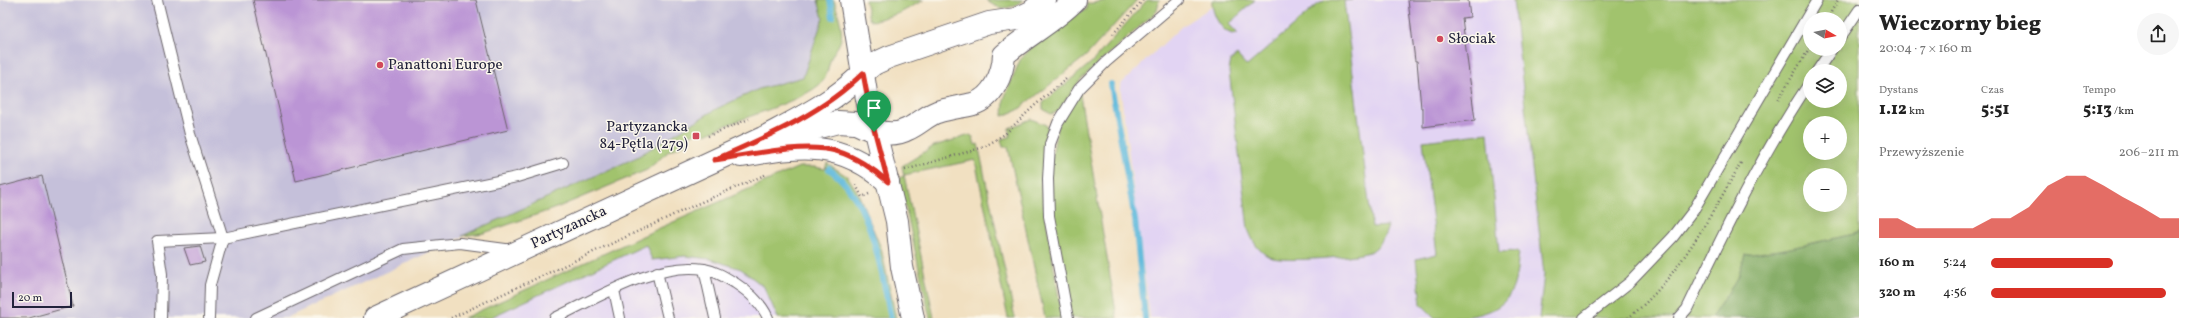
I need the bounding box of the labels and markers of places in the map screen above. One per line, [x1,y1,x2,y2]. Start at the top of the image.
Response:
place label: Słociak [1448,29,1496,50]
marker: Słociak [1435,34,1445,44]
place label: Panattoni Europe [388,55,503,76]
marker: Panattoni Europe [375,60,385,70]
pin [857,91,891,132]
place label: Partyzancka 84-Pętla (279) [600,117,688,155]
marker: Partyzancka 84-Pętla (279) [691,131,701,141]

